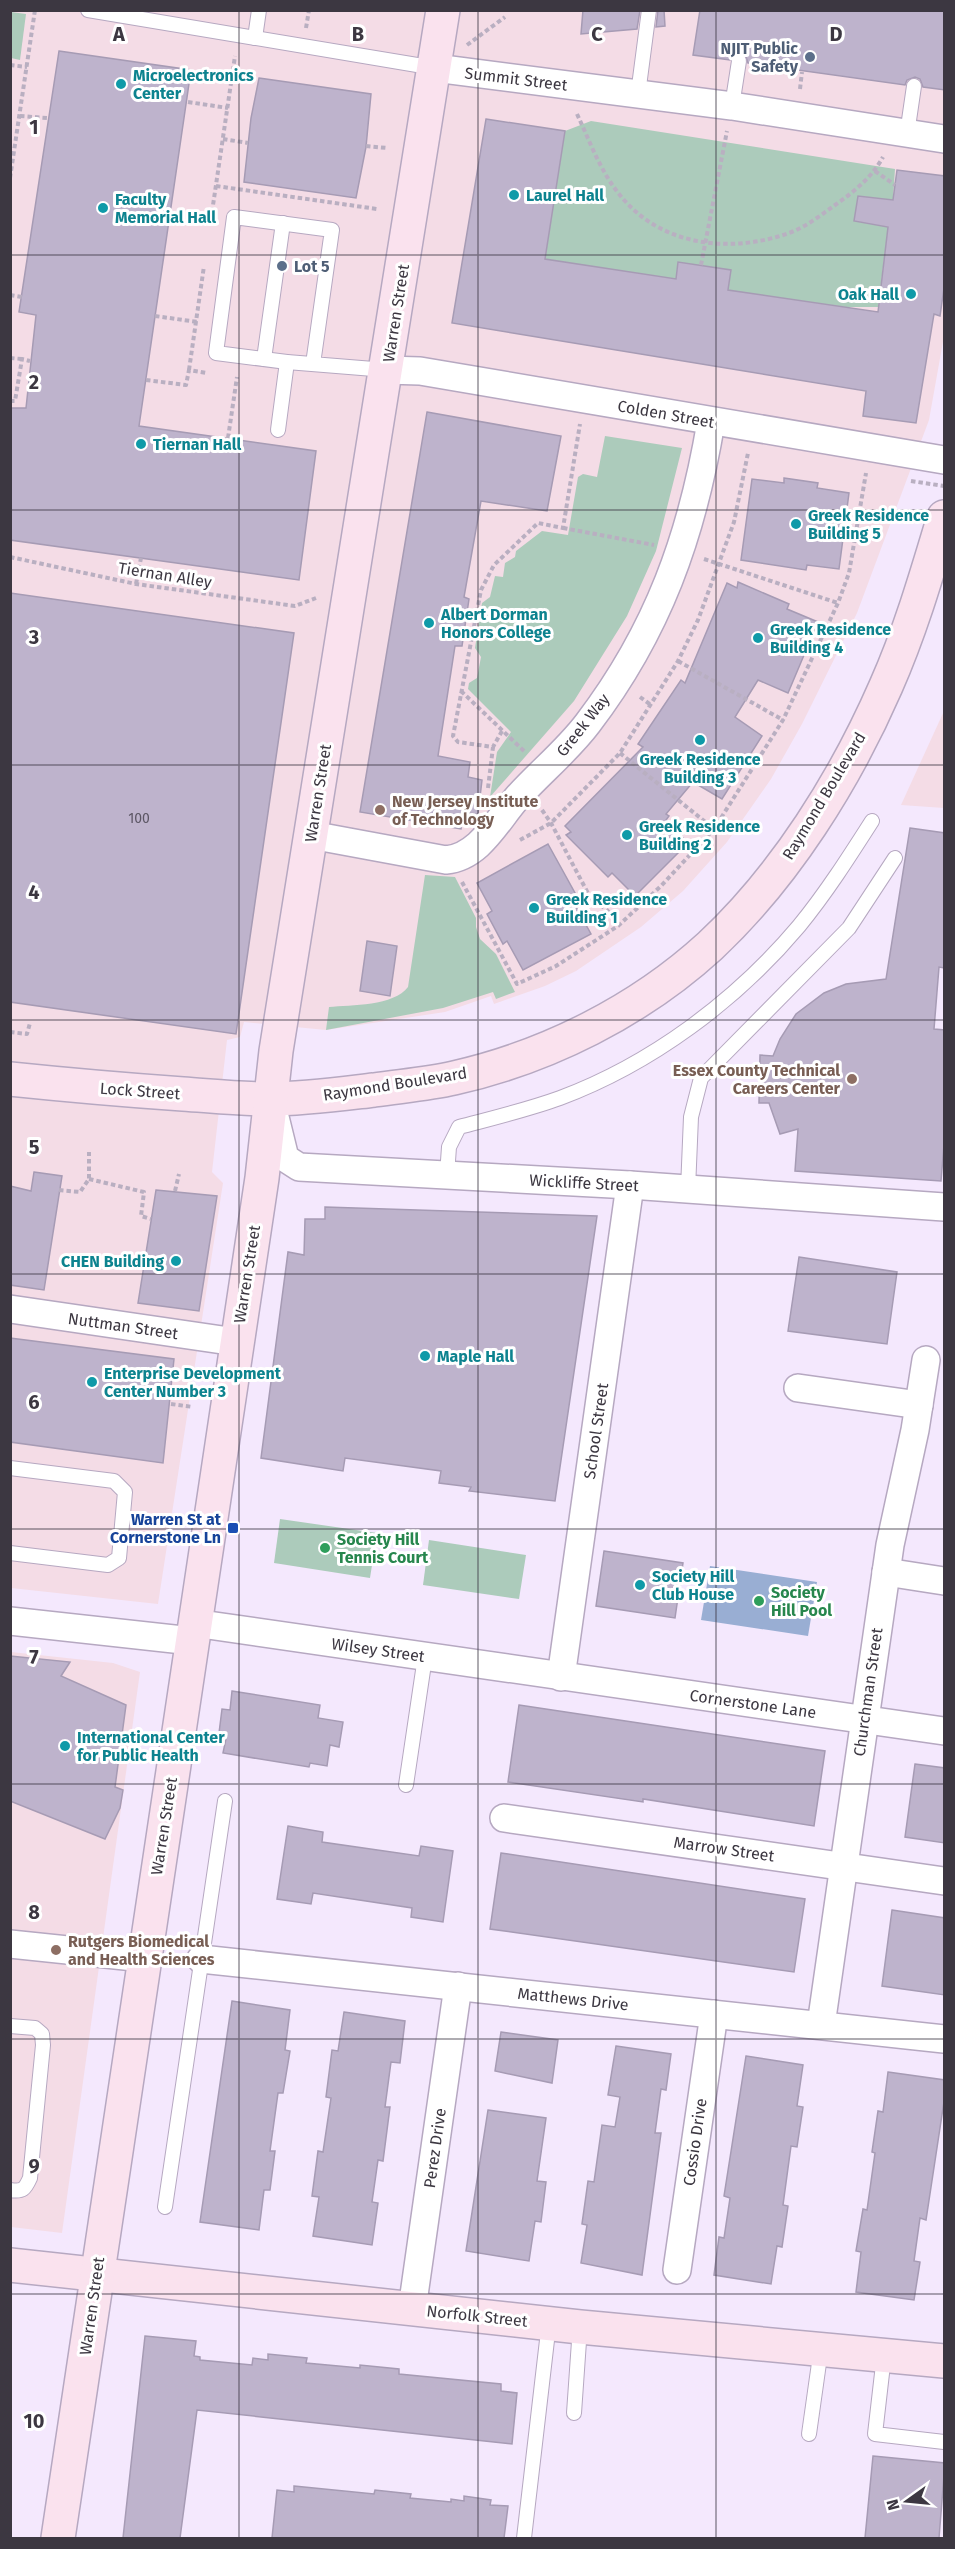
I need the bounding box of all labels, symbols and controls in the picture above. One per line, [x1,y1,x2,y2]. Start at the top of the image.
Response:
text: A [112,22,126,46]
text: B [352,22,364,46]
text: C [591,22,603,46]
text: D [829,22,843,46]
place label: NJIT Public Safety [720,39,799,76]
marker: NJIT Public Safety [803,50,817,64]
street label: Summit Street [464,63,569,95]
place label: Microelectronics Center [133,66,254,103]
marker: Microelectronics Center [114,77,128,91]
text: 1 [29,115,39,139]
place label: Laurel Hall [526,186,604,205]
marker: Laurel Hall [507,188,521,202]
place label: Faculty Memorial Hall [115,190,216,227]
marker: Faculty Memorial Hall [96,201,110,215]
place label: Lot 5 [294,257,330,276]
marker: Lot 5 [275,259,289,273]
street label: Warren Street [379,262,413,363]
place label: Oak Hall [838,285,899,304]
marker: Oak Hall [904,287,918,301]
text: 2 [29,370,39,394]
street label: Colden Street [616,396,716,432]
place label: Tiernan Hall [153,435,241,454]
marker: Tiernan Hall [134,437,148,451]
place label: Greek Residence Building 5 [808,506,929,543]
marker: Greek Residence Building 5 [789,517,803,531]
street label: Tiernan Alley [117,558,213,592]
place label: Albert Dorman Honors College [440,605,551,642]
marker: Albert Dorman Honors College [422,616,436,630]
place label: Greek Residence Building 4 [770,620,891,657]
text: 3 [28,625,39,649]
marker: Greek Residence Building 4 [751,631,765,645]
street label: Greek Way [553,690,614,760]
street label: Raymond Boulevard [778,729,870,863]
marker: Greek Residence Building 3 [693,733,707,747]
street label: Warren Street [301,742,335,843]
place label: Greek Residence Building 3 [639,750,761,787]
place label: New Jersey Institute of Technology [392,792,538,829]
marker: New Jersey Institute of Technology [373,803,387,817]
house number: 100 [128,810,150,827]
place label: Greek Residence Building 2 [639,817,760,854]
marker: Greek Residence Building 2 [620,828,634,842]
text: 4 [28,880,40,904]
place label: Greek Residence Building 1 [546,890,667,927]
marker: Greek Residence Building 1 [527,901,541,915]
place label: Essex County Technical Careers Center [673,1061,841,1098]
street label: Raymond Boulevard [322,1063,468,1105]
marker: Essex County Technical Careers Center [845,1072,859,1086]
street label: Lock Street [99,1079,181,1103]
text: 5 [29,1135,40,1159]
street label: Wickliffe Street [529,1171,639,1195]
street label: Warren Street [230,1223,264,1324]
place label: CHEN Building [61,1252,164,1271]
marker: CHEN Building [169,1254,183,1268]
street label: Nuttman Street [67,1309,180,1343]
place label: Maple Hall [437,1347,514,1366]
marker: Maple Hall [418,1349,432,1363]
place label: Enterprise Development Center Number 3 [104,1364,282,1401]
marker: Enterprise Development Center Number 3 [85,1375,99,1389]
street label: School Street [580,1382,612,1480]
text: 6 [28,1390,40,1414]
place label: Warren St at Cornerstone Ln [110,1510,222,1547]
marker: Warren St at Cornerstone Ln [226,1521,240,1535]
place label: Society Hill Tennis Court [337,1530,429,1567]
marker: Society Hill Tennis Court [318,1541,332,1555]
place label: Society Hill Club House [652,1567,735,1604]
marker: Society Hill Club House [633,1578,647,1592]
place label: Society Hill Pool [771,1583,832,1620]
marker: Society Hill Pool [752,1594,766,1608]
street label: Churchman Street [850,1626,886,1758]
street label: Wilsey Street [330,1634,426,1666]
text: 7 [29,1645,39,1669]
street label: Cornerstone Lane [689,1686,817,1722]
place label: International Center for Public Health [77,1728,225,1765]
marker: International Center for Public Health [58,1739,72,1753]
street label: Warren Street [147,1775,181,1876]
street label: Marrow Street [672,1833,776,1866]
text: 8 [28,1900,40,1924]
place label: Rutgers Biomedical and Health Sciences [68,1932,215,1969]
marker: Rutgers Biomedical and Health Sciences [49,1943,63,1957]
street label: Matthews Drive [517,1984,629,2014]
street label: Cossio Drive [679,2097,711,2187]
street label: Perez Drive [420,2107,450,2189]
text: 9 [28,2154,40,2178]
street label: Warren Street [76,2255,108,2356]
street label: Norfolk Street [426,2301,529,2331]
text: 10 [24,2409,44,2433]
north arrow [877,2471,937,2531]
text: N [882,2497,904,2512]

